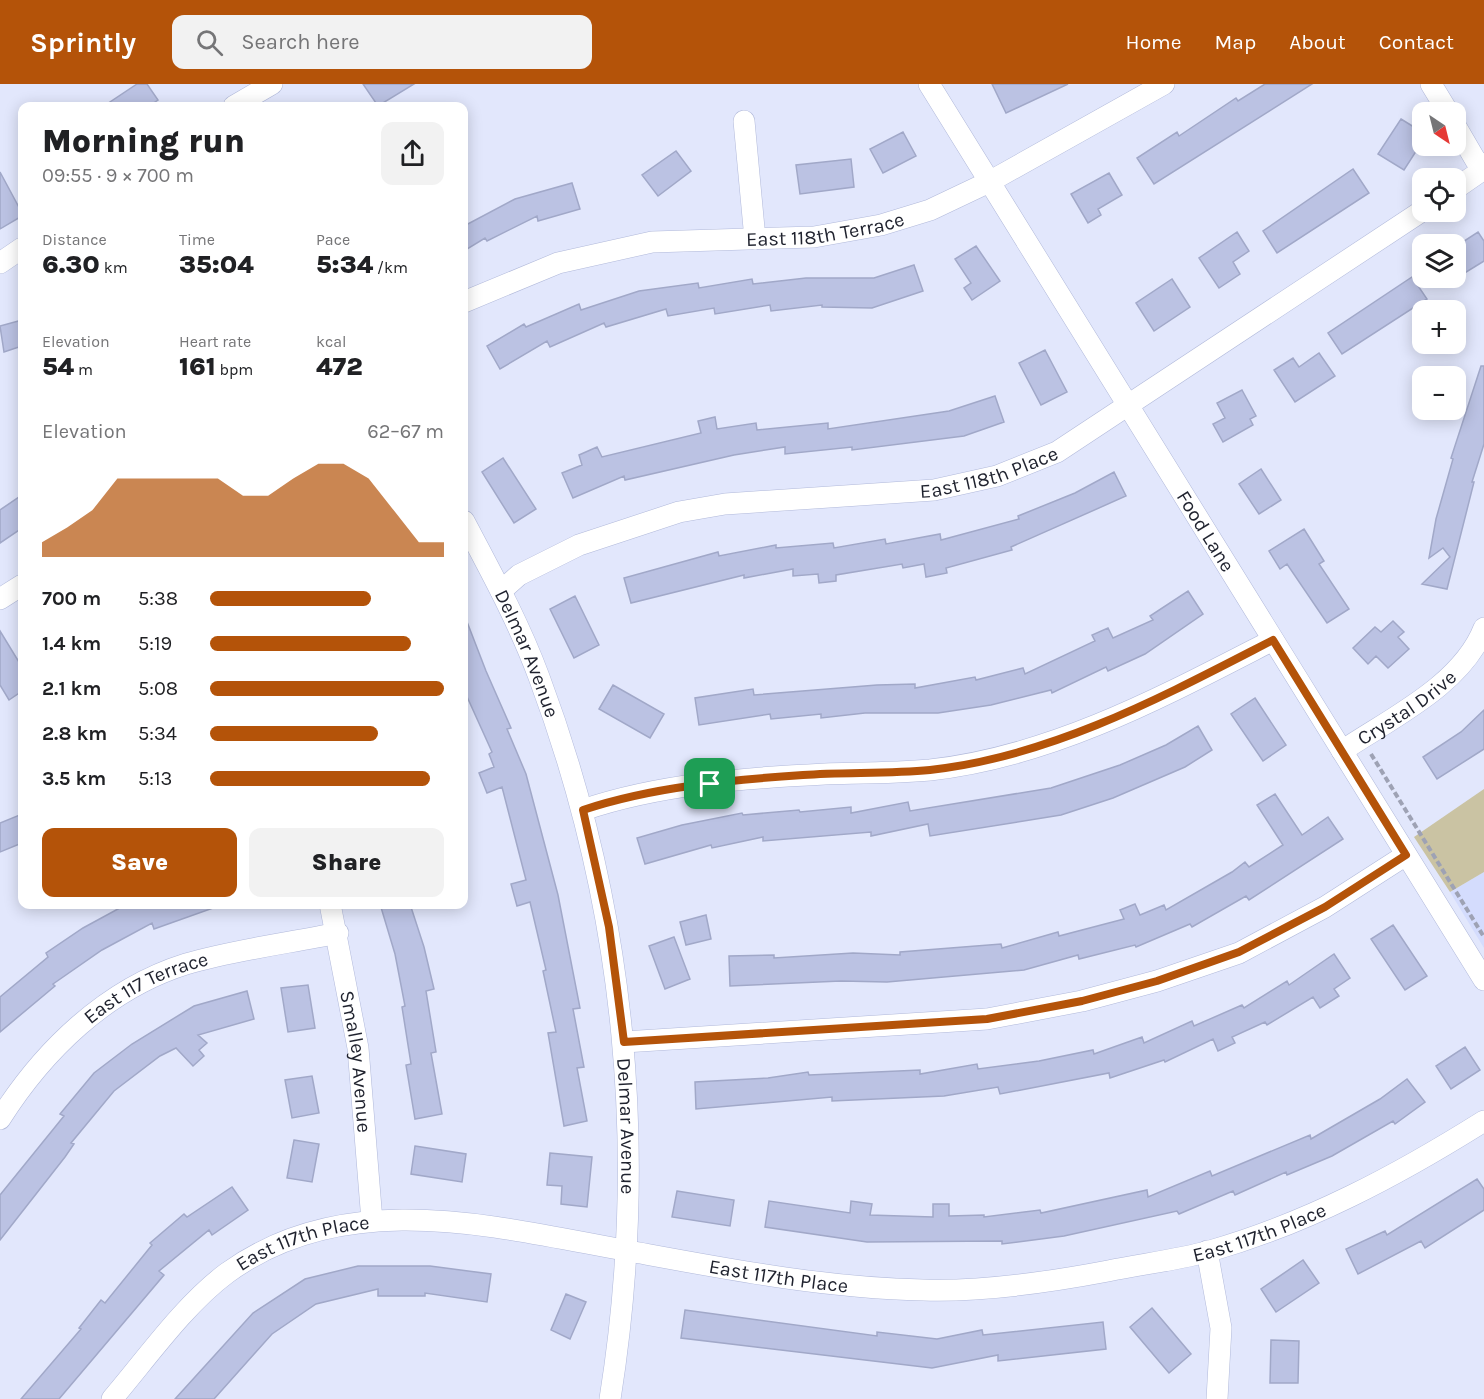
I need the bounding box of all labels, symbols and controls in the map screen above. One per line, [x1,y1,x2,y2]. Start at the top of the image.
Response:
search box [172,15,592,69]
text: Sprintly [30,26,136,59]
icon: search [193,26,226,59]
text: Search here [241,29,360,55]
text: Home [1126,30,1182,54]
text: Map [1215,30,1256,54]
text: About [1289,30,1346,54]
text: Contact [1379,30,1454,54]
north arrow [1412,102,1466,156]
map controls [1412,102,1466,420]
text: Morning run [42,122,245,160]
button: share [381,122,444,185]
text: 09:55 · 9 × 700 m [42,164,194,187]
button: locate [1412,168,1466,222]
street label: East 118th Terrace [746,207,907,251]
text: Distance [42,230,107,249]
text: Time [179,230,215,249]
text: Pace [316,230,350,249]
button: layers [1412,234,1466,288]
text: 6.30 [42,249,100,280]
text: 35:04 [179,249,254,280]
text: 5:34 [316,249,373,280]
text: km [100,258,128,277]
text: /km [373,258,408,277]
button: + [1412,300,1466,354]
text: Elevation [42,332,110,351]
text: Heart rate [179,332,251,351]
text: kcal [316,332,347,351]
text: 54 [42,351,74,382]
text: 161 [179,351,216,382]
text: 472 [316,351,363,382]
text: m [74,360,93,379]
text: bpm [216,360,253,379]
button: − [1412,366,1466,420]
text: Elevation [42,420,127,443]
text: 62–67 m [367,420,444,443]
street label: East 118th Place [919,441,1061,502]
street label: Food Lane [1172,486,1240,576]
street label: Delmar Avenue [490,586,564,720]
text: 700 m [42,587,101,610]
text: 5:38 [138,587,178,610]
text: 1.4 km [42,632,101,655]
text: 5:19 [138,632,172,655]
street label: Crystal Drive [1353,665,1461,750]
text: 2.1 km [42,677,101,700]
text: 5:08 [138,677,178,700]
text: 2.8 km [42,722,107,745]
text: 5:34 [138,722,177,745]
pin [684,758,735,809]
text: 3.5 km [42,767,106,790]
text: 5:13 [138,767,172,790]
icon: arrive [693,767,726,800]
button: Save [42,828,237,897]
button: Share [249,828,444,897]
street label: East 117 Terrace [79,947,210,1028]
street label: Smalley Avenue [336,989,376,1134]
street label: Delmar Avenue [612,1057,640,1195]
street label: East 117th Place [1190,1198,1330,1266]
street label: East 117th Place [232,1210,371,1275]
street label: East 117th Place [707,1254,849,1297]

